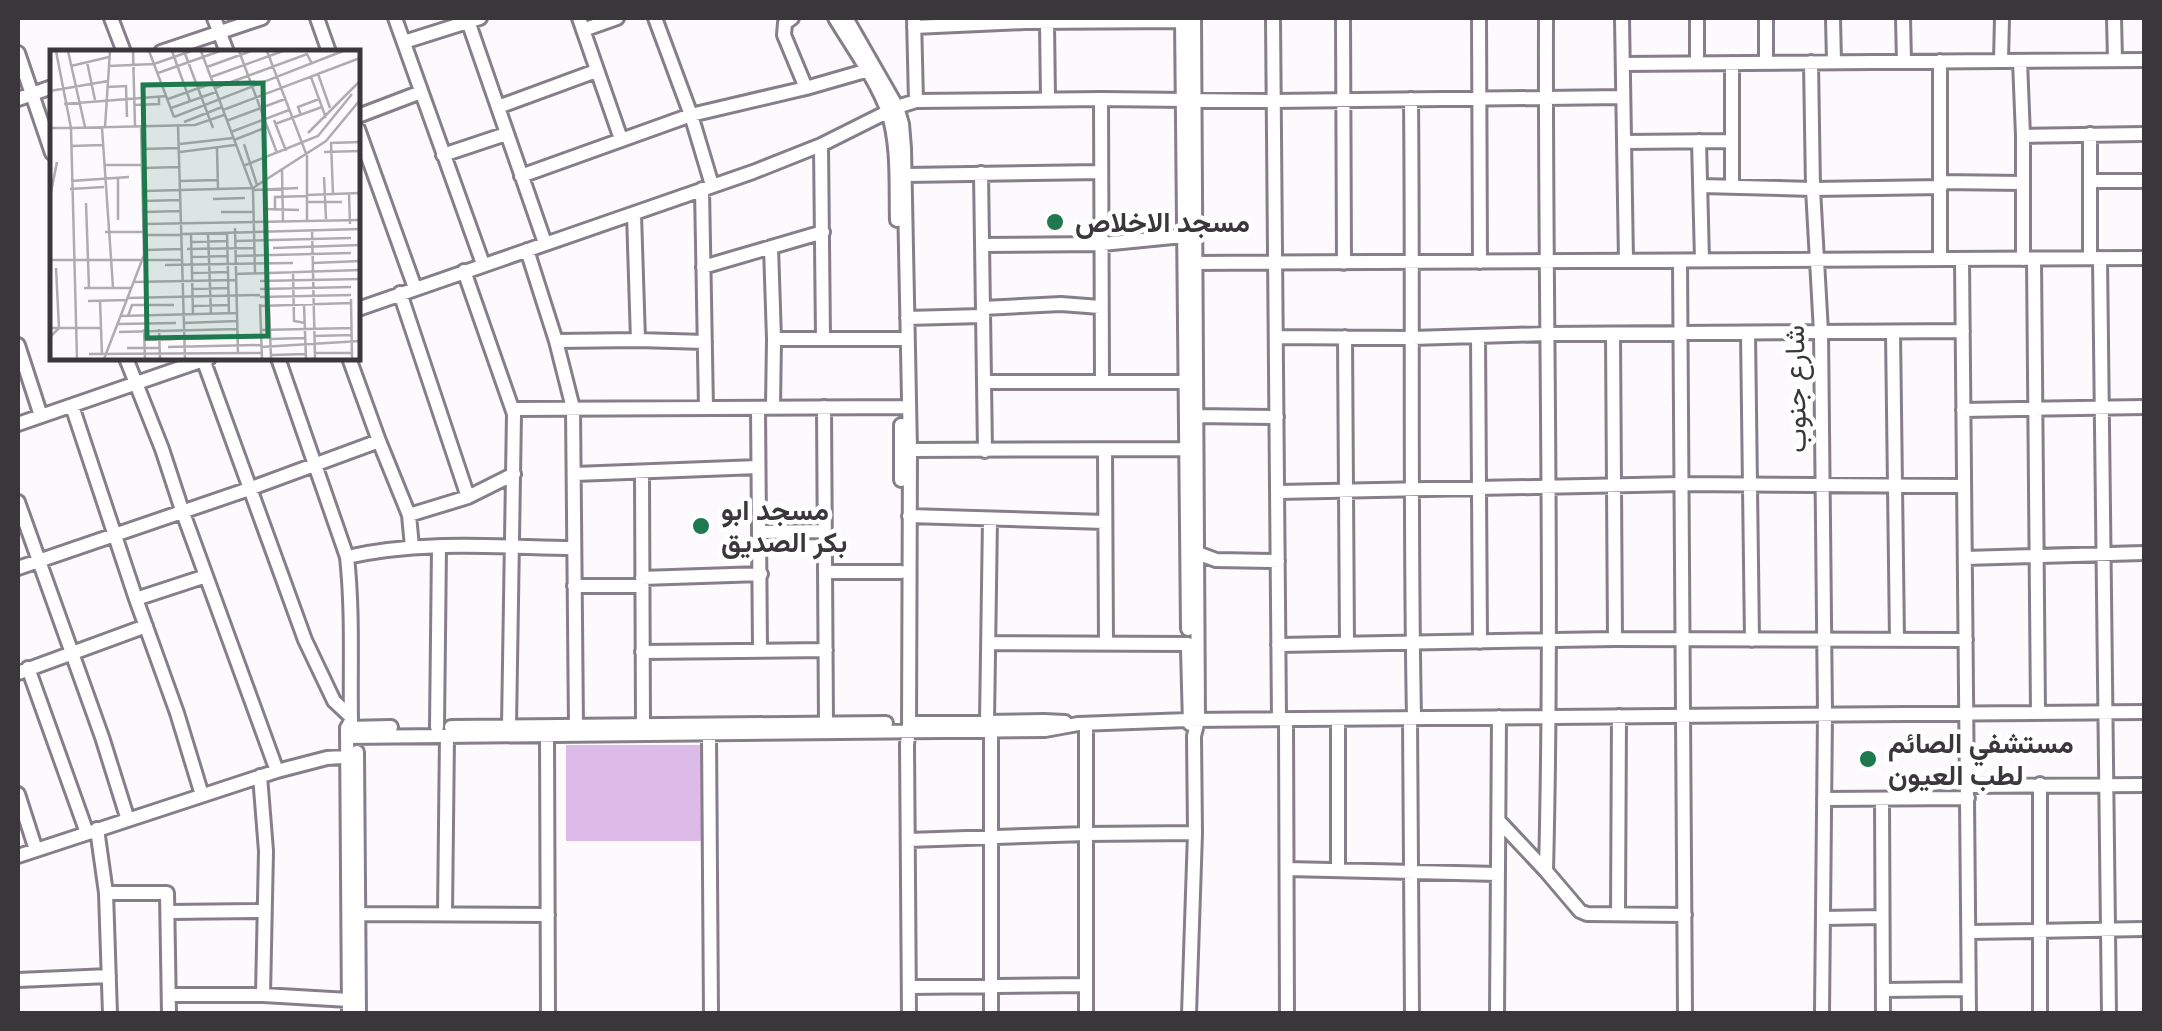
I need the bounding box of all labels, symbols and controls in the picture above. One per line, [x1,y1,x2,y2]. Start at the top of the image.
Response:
inset map [50,50,360,360]
place label: مسجد الاخلاص [1075,206,1250,239]
marker: مسجد الاخلاص [1044,211,1066,233]
street label: شارع جنوب [1778,325,1815,453]
place label: مسجد ابو بكر الصديق [721,494,847,560]
marker: مسجد ابو بكر الصديق [690,515,712,537]
place label: مستشفي الصائم لطب العيون [1888,727,2074,793]
marker: مستشفي الصائم لطب العيون [1857,748,1879,770]

